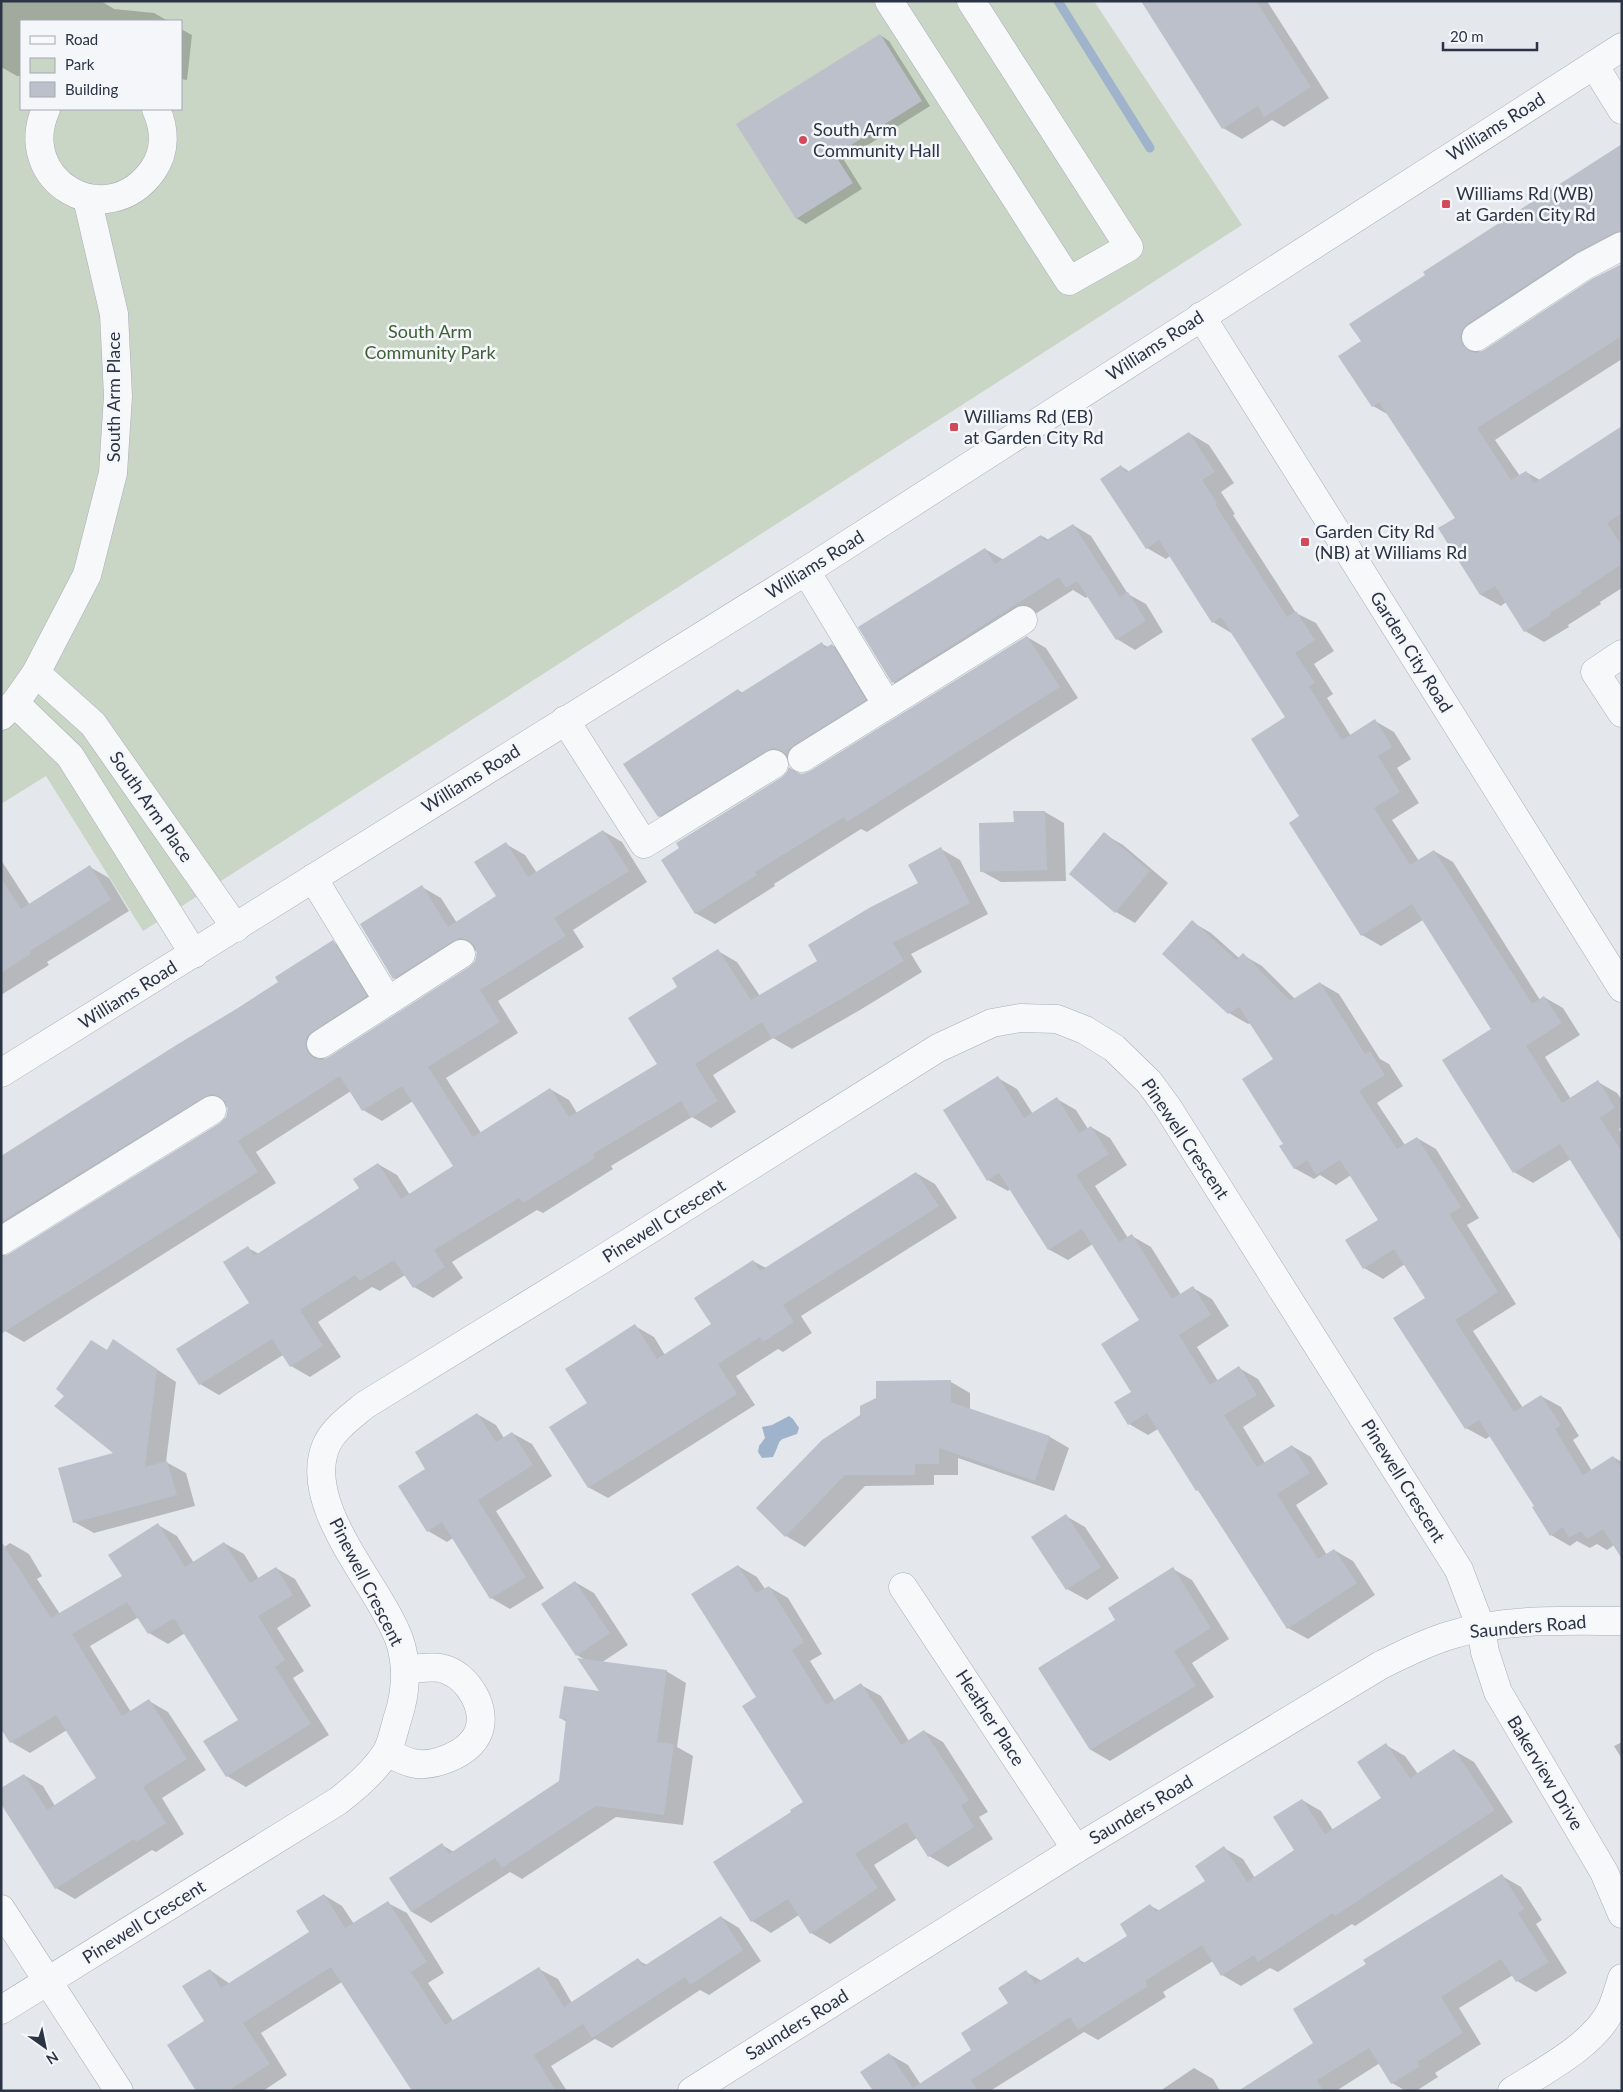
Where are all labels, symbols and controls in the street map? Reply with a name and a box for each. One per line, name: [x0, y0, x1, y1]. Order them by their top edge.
legend: [20, 20, 182, 110]
scale bar: [1443, 20, 1537, 52]
text: 20 m: [1450, 27, 1484, 45]
text: Road: [65, 30, 98, 48]
text: Park: [65, 55, 95, 73]
text: Building: [65, 80, 118, 98]
street label: Williams Road: [1442, 87, 1549, 165]
place label: South Arm Community Hall: [813, 118, 940, 161]
marker: South Arm Community Hall: [797, 134, 809, 146]
place label: Williams Rd (WB) at Garden City Rd: [1456, 182, 1596, 225]
marker: Williams Rd (WB) at Garden City Rd: [1440, 198, 1452, 210]
street label: Williams Road: [1102, 305, 1207, 385]
park label: South Arm Community Park: [364, 320, 496, 363]
street label: South Arm Place: [102, 332, 124, 462]
place label: Williams Rd (EB) at Garden City Rd: [964, 405, 1104, 448]
marker: Williams Rd (EB) at Garden City Rd: [948, 421, 960, 433]
place label: Garden City Rd (NB) at Williams Rd: [1315, 520, 1467, 563]
street label: Williams Road: [761, 525, 868, 603]
marker: Garden City Rd (NB) at Williams Rd: [1299, 536, 1311, 548]
street label: Garden City Road: [1366, 587, 1458, 716]
street label: Williams Road: [417, 739, 524, 817]
street label: South Arm Place: [105, 747, 198, 866]
street label: Williams Road: [74, 955, 181, 1033]
street label: Pinewell Crescent: [1137, 1074, 1235, 1203]
street label: Pinewell Crescent: [598, 1173, 730, 1267]
street label: Pinewell Crescent: [1357, 1415, 1451, 1547]
street label: Pinewell Crescent: [325, 1514, 409, 1650]
street label: Saunders Road: [1469, 1610, 1587, 1642]
street label: Heather Place: [952, 1665, 1030, 1770]
street label: Bakerview Drive: [1503, 1711, 1589, 1834]
street label: Saunders Road: [1085, 1770, 1196, 1849]
street label: Pinewell Crescent: [78, 1874, 210, 1968]
street label: Saunders Road: [741, 1984, 852, 2065]
north arrow: [20, 2022, 70, 2072]
text: N: [43, 2048, 62, 2068]

